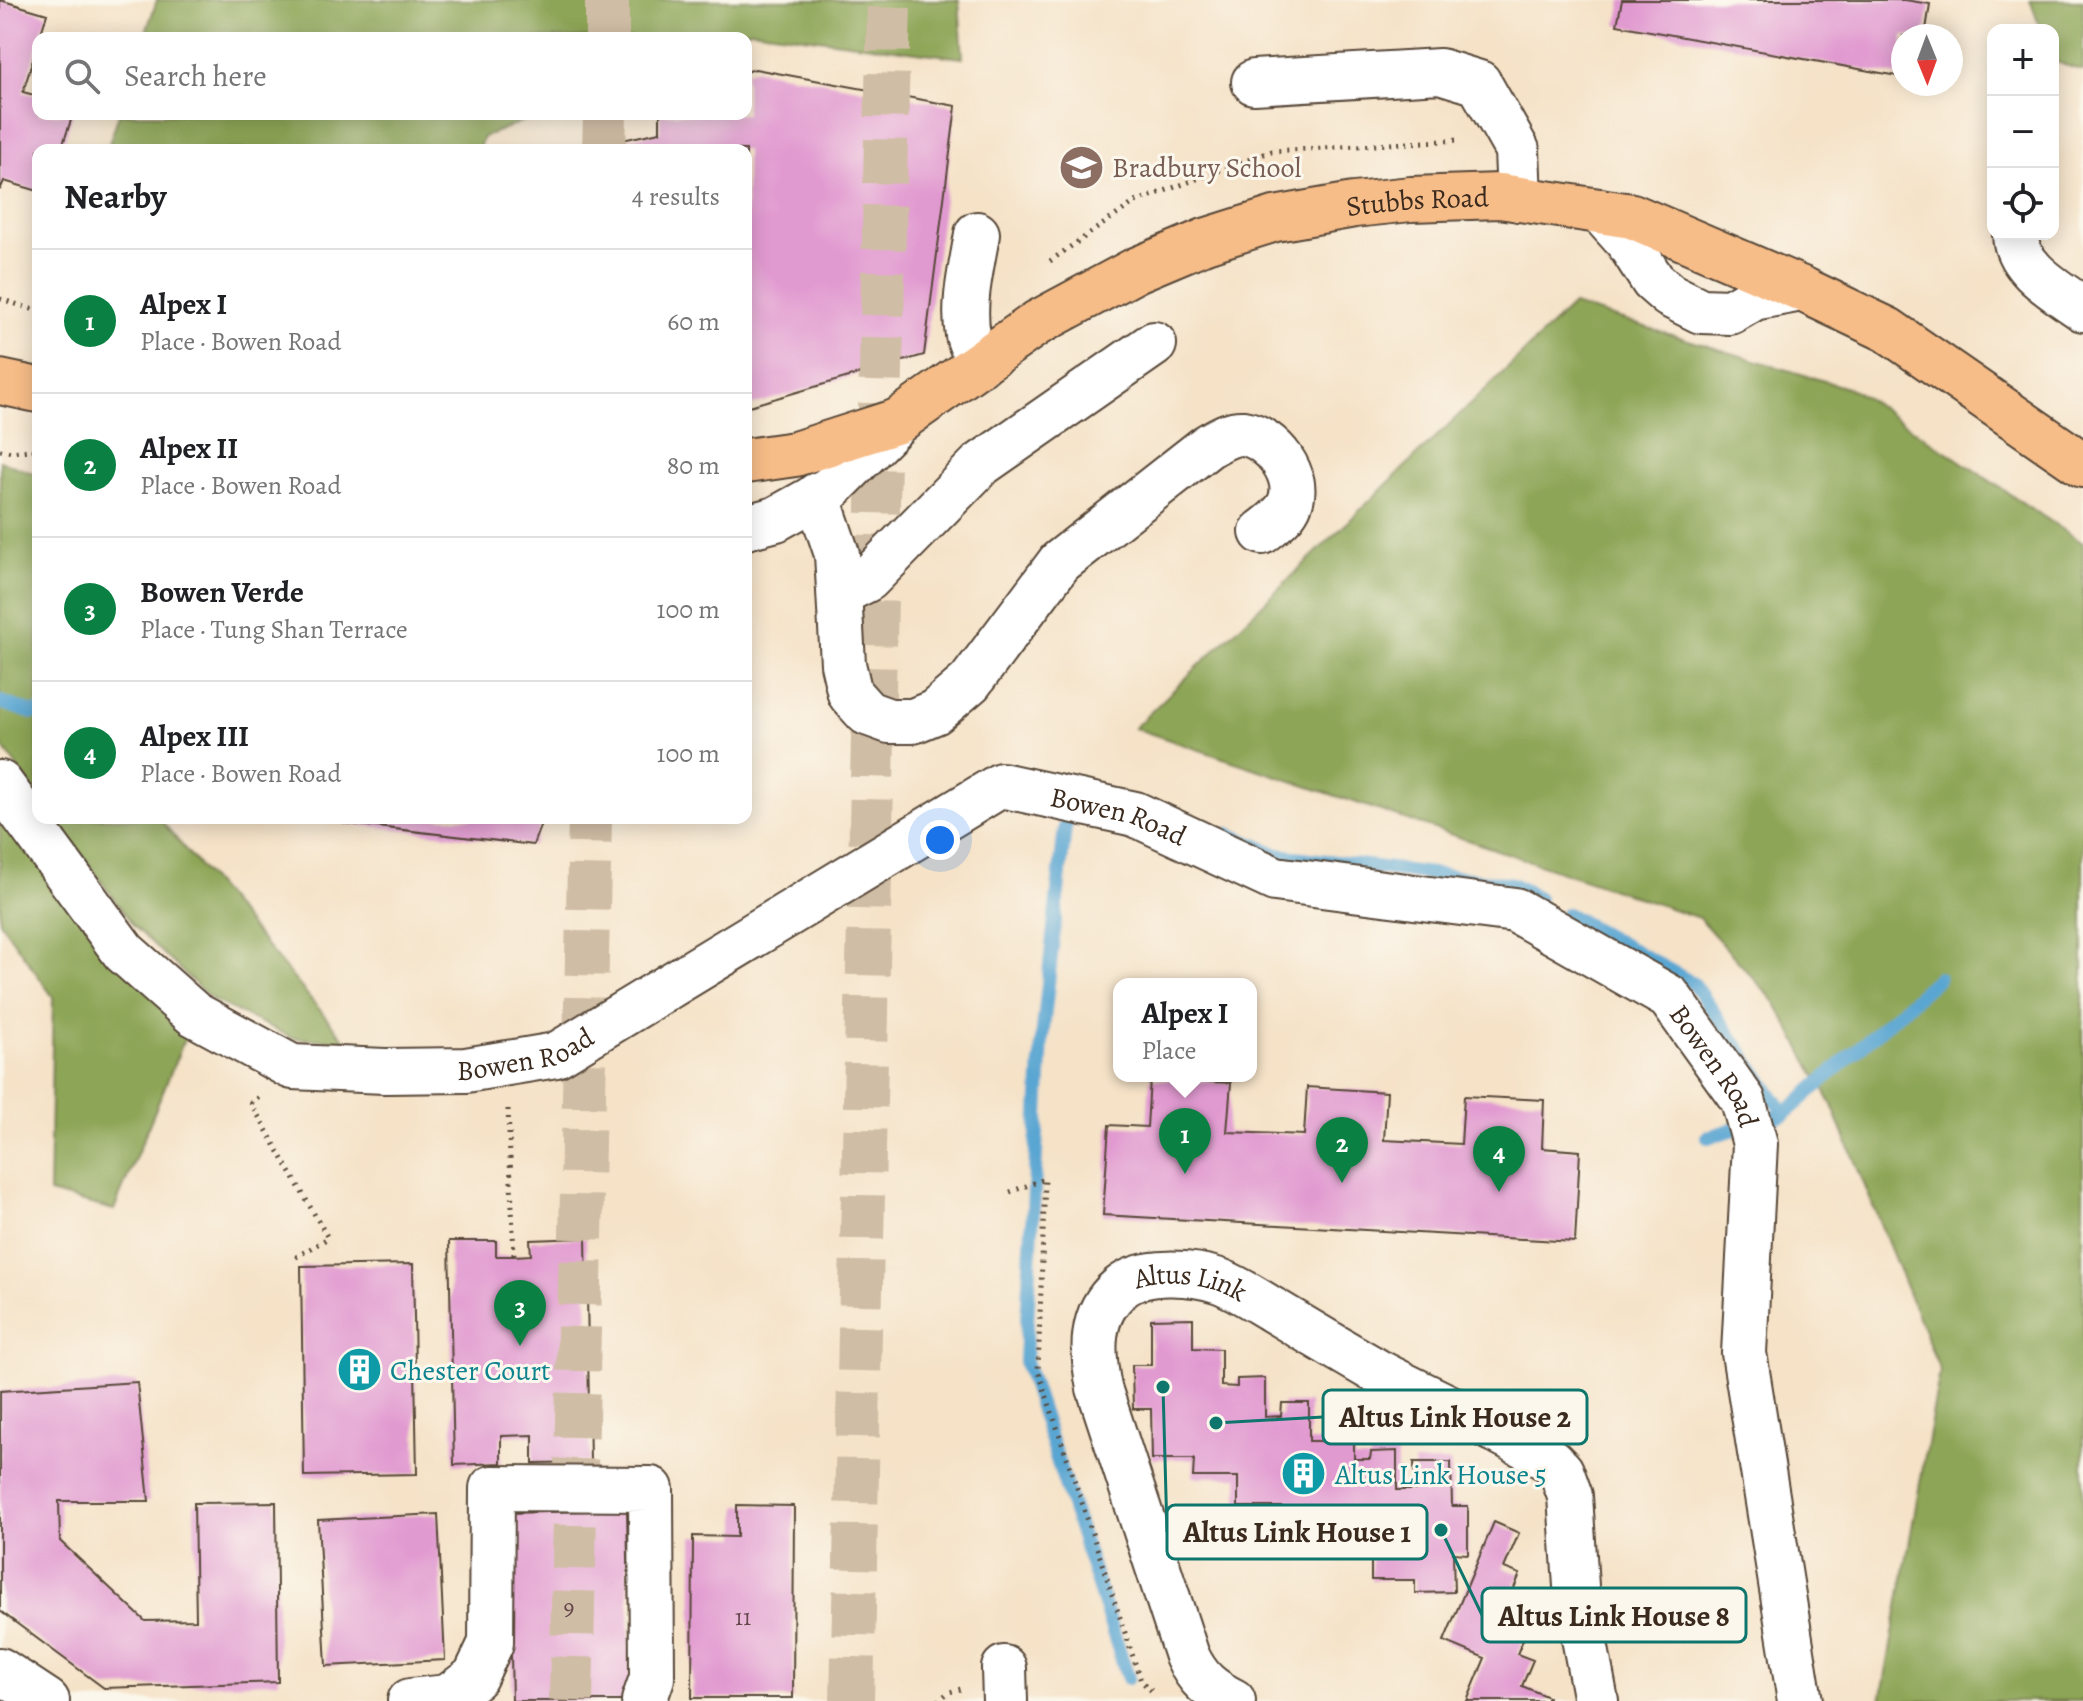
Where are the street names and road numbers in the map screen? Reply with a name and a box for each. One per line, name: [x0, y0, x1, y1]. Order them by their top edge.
street label: Stubbs Road: [1343, 178, 1490, 226]
street label: Bowen Road: [1047, 778, 1193, 856]
street label: Bowen Road: [1660, 997, 1768, 1132]
street label: Bowen Road: [457, 1018, 602, 1090]
street label: Altus Link: [1128, 1256, 1254, 1311]

